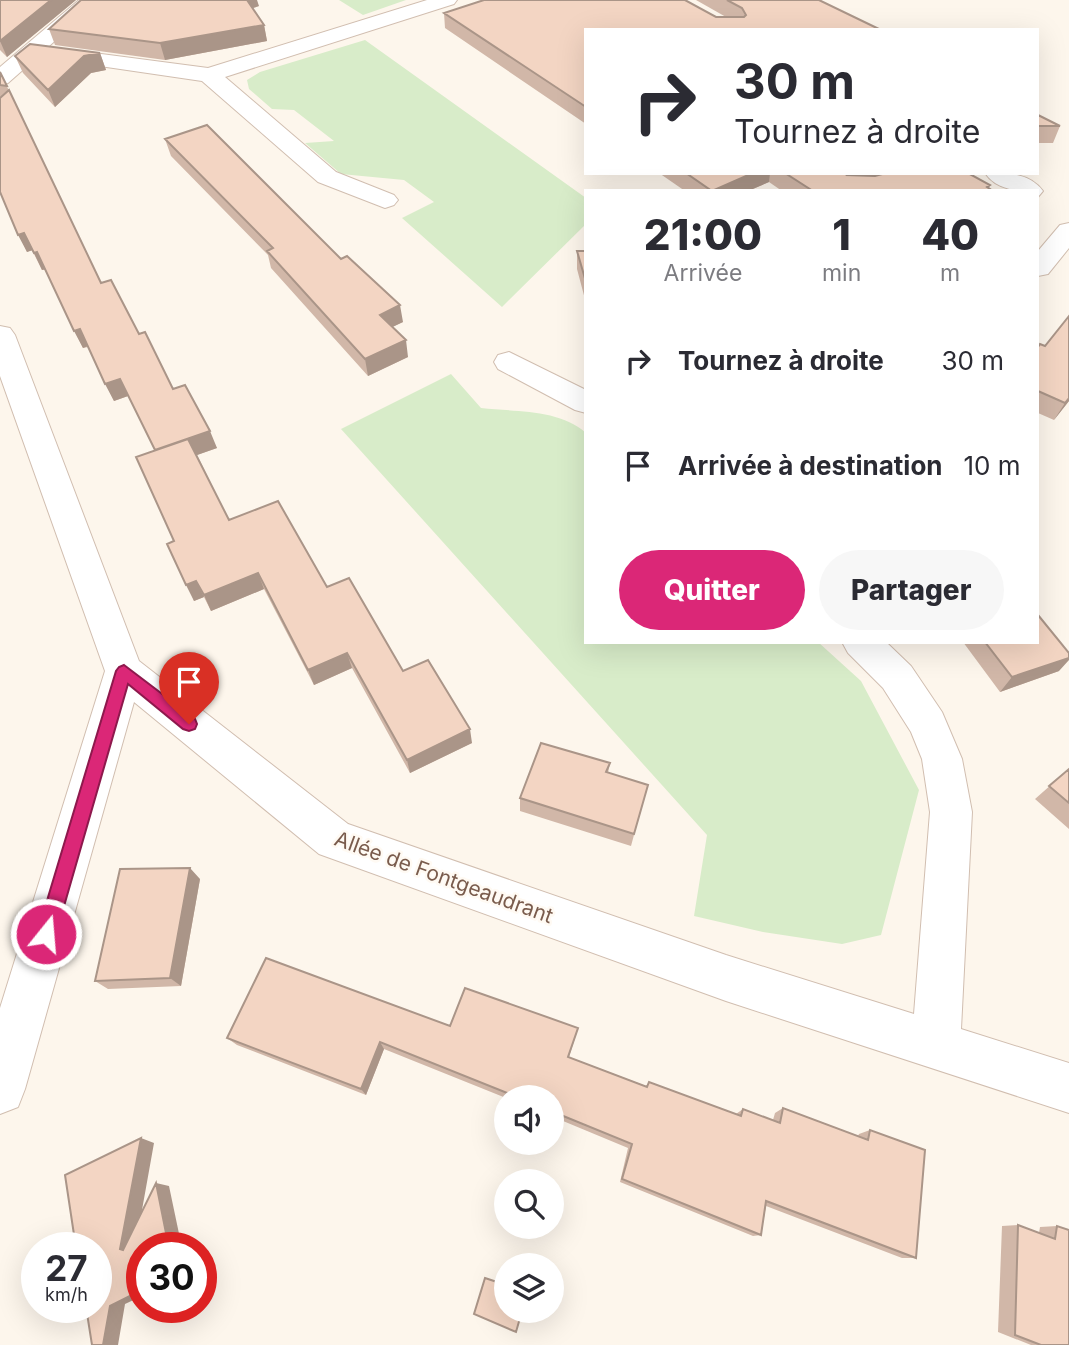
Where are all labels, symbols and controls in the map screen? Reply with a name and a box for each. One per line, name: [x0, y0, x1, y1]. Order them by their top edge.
text: 30 m: [734, 52, 855, 111]
icon: right: [619, 56, 710, 147]
text: Tournez à droite: [734, 112, 980, 151]
text: 21:00: [644, 209, 762, 260]
text: 1: [832, 209, 851, 260]
text: 40: [921, 209, 979, 260]
text: Arrivée: [664, 259, 742, 287]
text: min: [822, 259, 861, 287]
text: m: [940, 259, 960, 287]
icon: right: [619, 342, 657, 380]
text: Tournez à droite: [678, 345, 884, 376]
text: 30 m: [941, 345, 1004, 376]
icon: arrive: [619, 447, 657, 485]
text: Arrivée à destination: [678, 450, 943, 481]
text: 10 m: [964, 450, 1021, 481]
button: Quitter: [619, 550, 805, 630]
button: Partager: [819, 550, 1004, 630]
pin: [159, 652, 219, 724]
icon: arrive: [170, 663, 208, 701]
street label: Allée de Fontgeaudrant: [331, 826, 557, 928]
position arrow: [9, 897, 83, 971]
map controls: [494, 1085, 564, 1323]
button: sound: [494, 1085, 564, 1155]
button: search: [494, 1169, 564, 1239]
speed limit sign: 30: [126, 1232, 217, 1323]
text: 27: [45, 1247, 88, 1289]
button: layers: [494, 1253, 564, 1323]
text: km/h: [45, 1284, 88, 1305]

